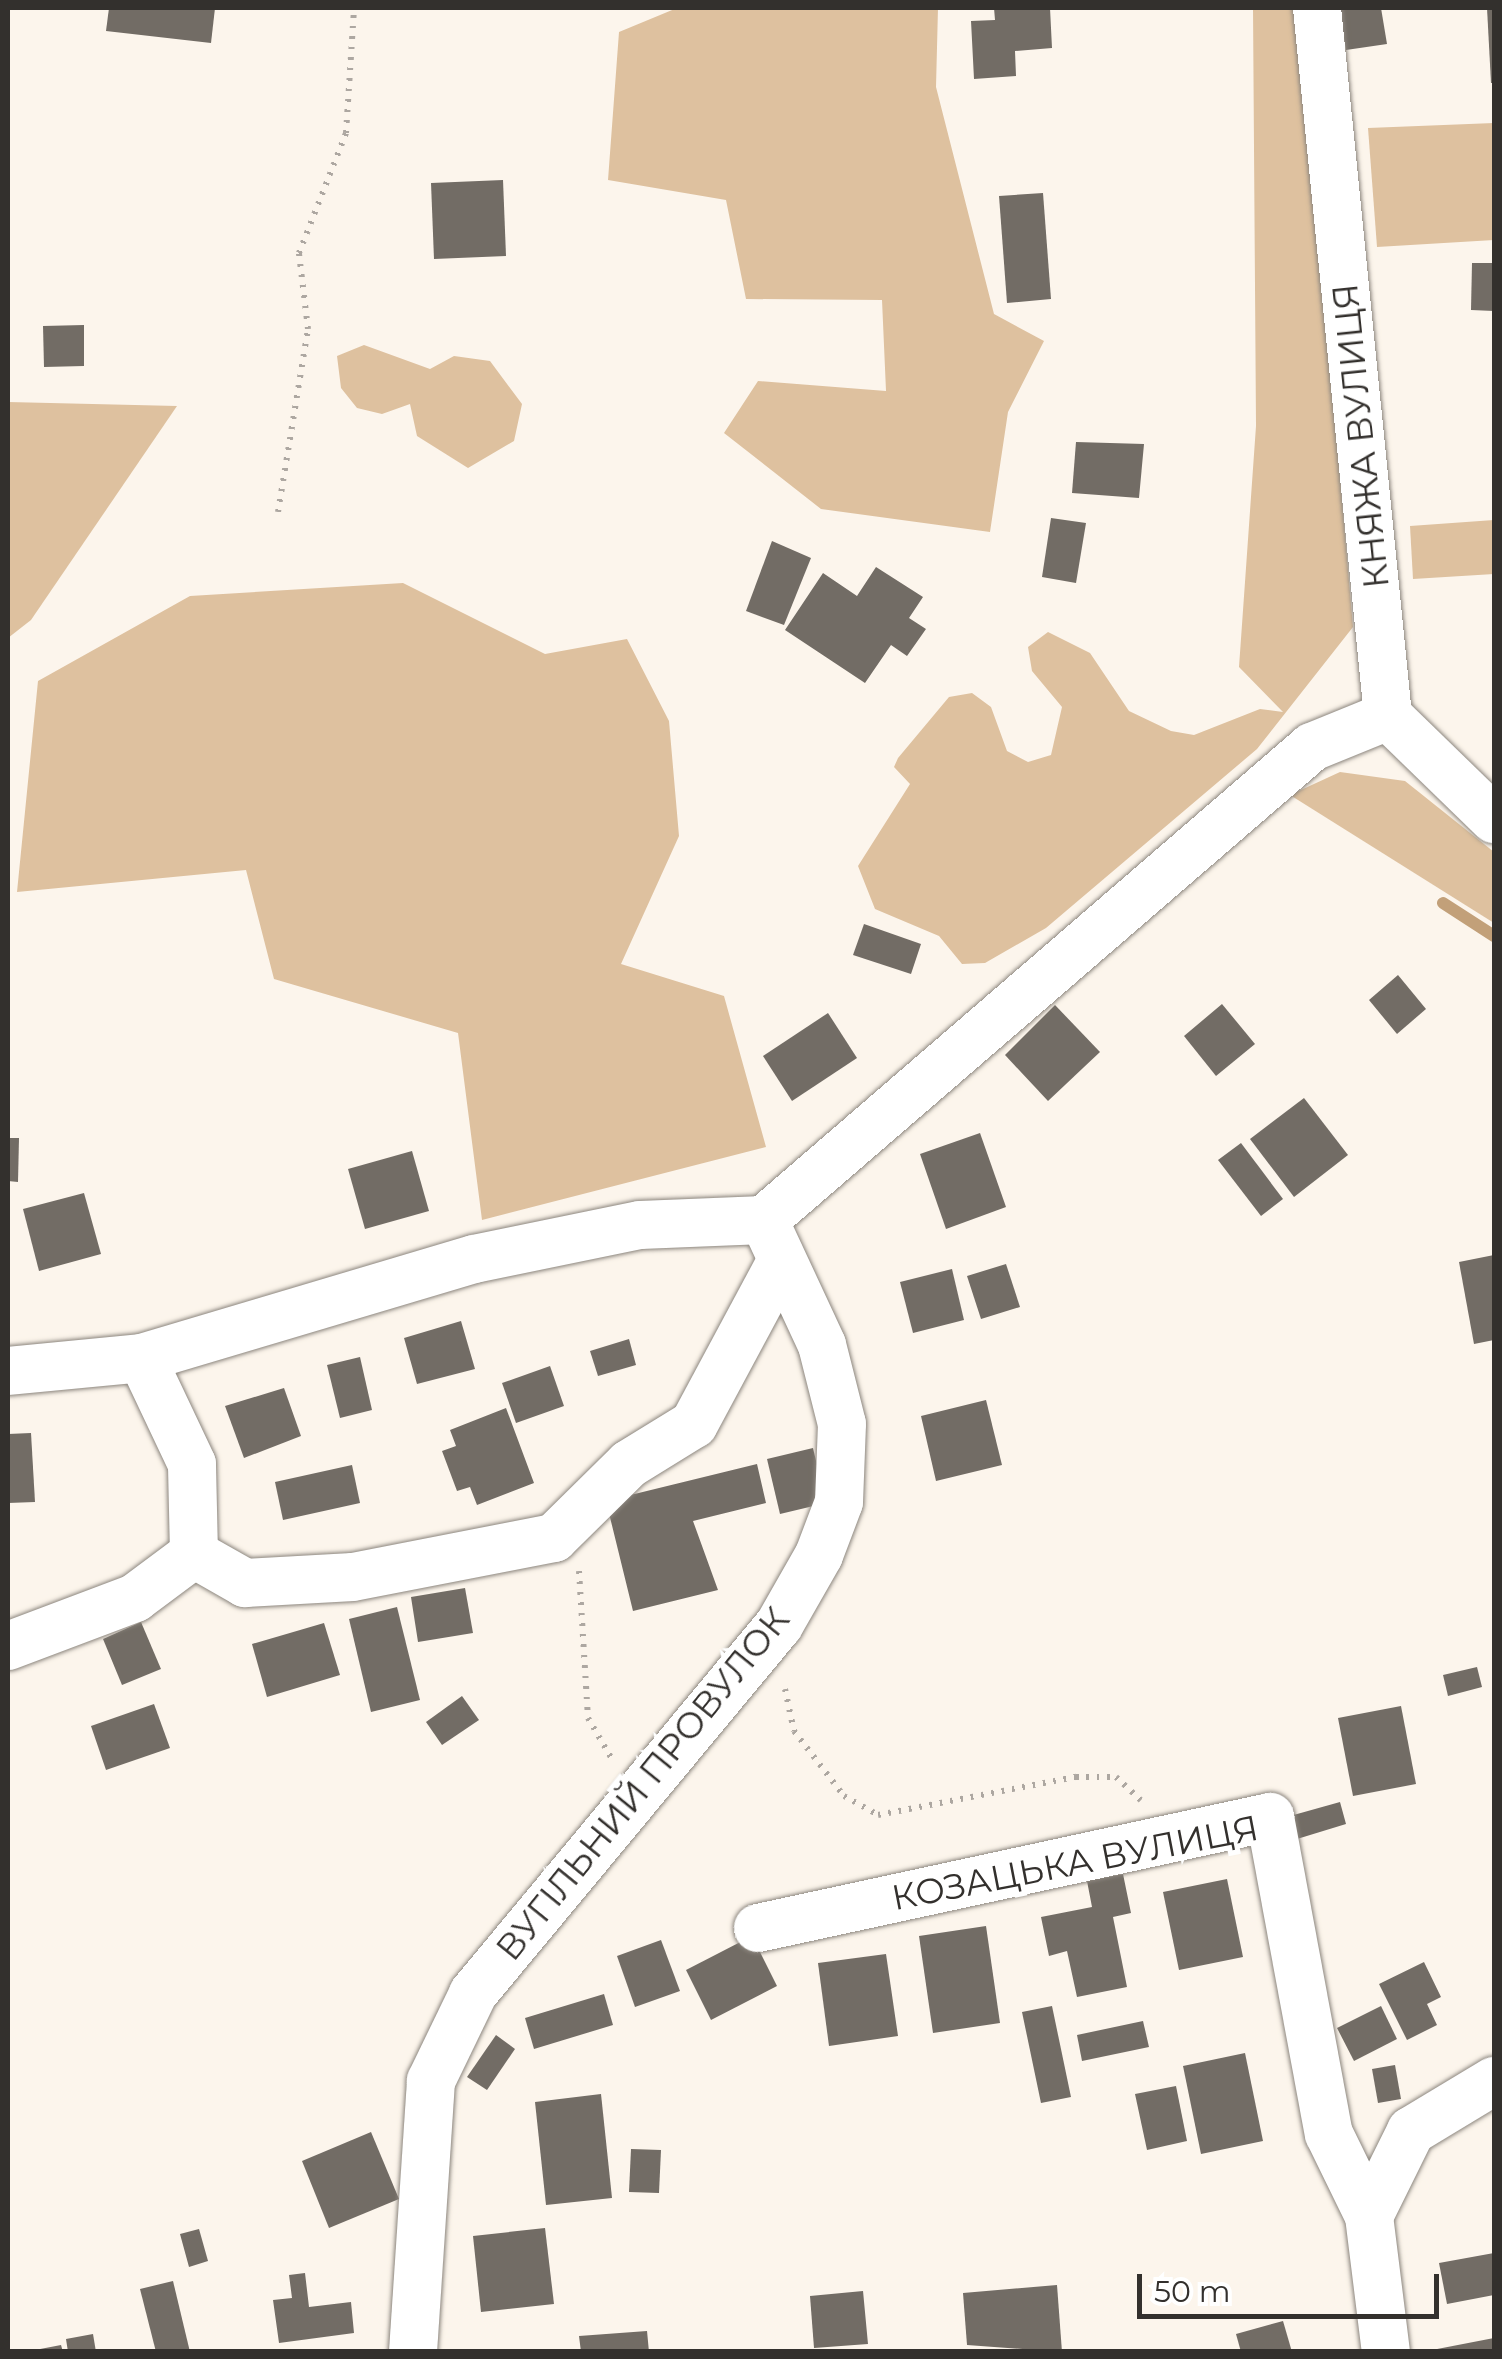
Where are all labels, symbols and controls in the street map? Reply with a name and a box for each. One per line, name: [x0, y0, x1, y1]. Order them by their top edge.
street label: КНЯЖА ВУЛИЦЯ: [1324, 282, 1398, 590]
street label: ВУГІЛЬНИЙ ПРОВУЛОК: [488, 1599, 798, 1969]
street label: КОЗАЦЬКА ВУЛИЦЯ: [888, 1807, 1262, 1919]
scale bar: [1142, 2254, 1444, 2316]
text: 50 m: [1154, 2273, 1231, 2310]

